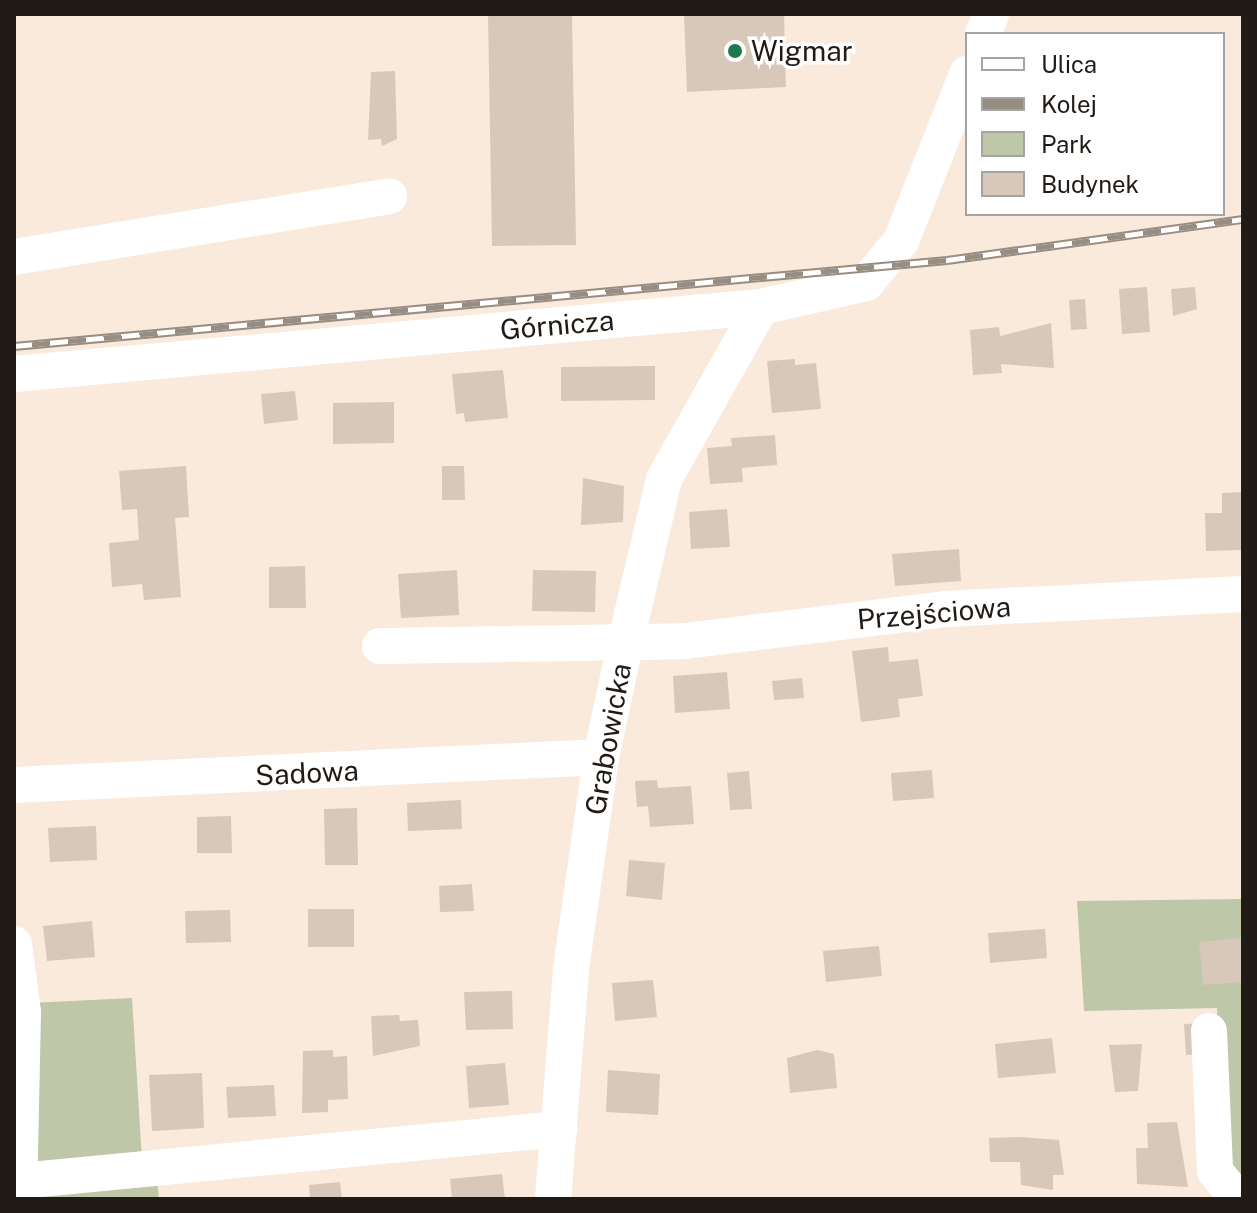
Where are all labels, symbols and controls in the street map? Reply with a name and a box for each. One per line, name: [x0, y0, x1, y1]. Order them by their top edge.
legend: [965, 32, 1225, 216]
place label: Wigmar: [751, 34, 853, 68]
marker: Wigmar: [726, 42, 744, 60]
text: Ulica: [1041, 50, 1097, 78]
text: Kolej: [1041, 90, 1097, 118]
text: Park: [1041, 130, 1092, 158]
text: Budynek: [1041, 170, 1139, 198]
street label: Górnicza: [499, 303, 615, 347]
street label: Przejściowa: [856, 590, 1012, 636]
street label: Grabowicka: [578, 661, 638, 817]
street label: Sadowa: [254, 754, 360, 792]

